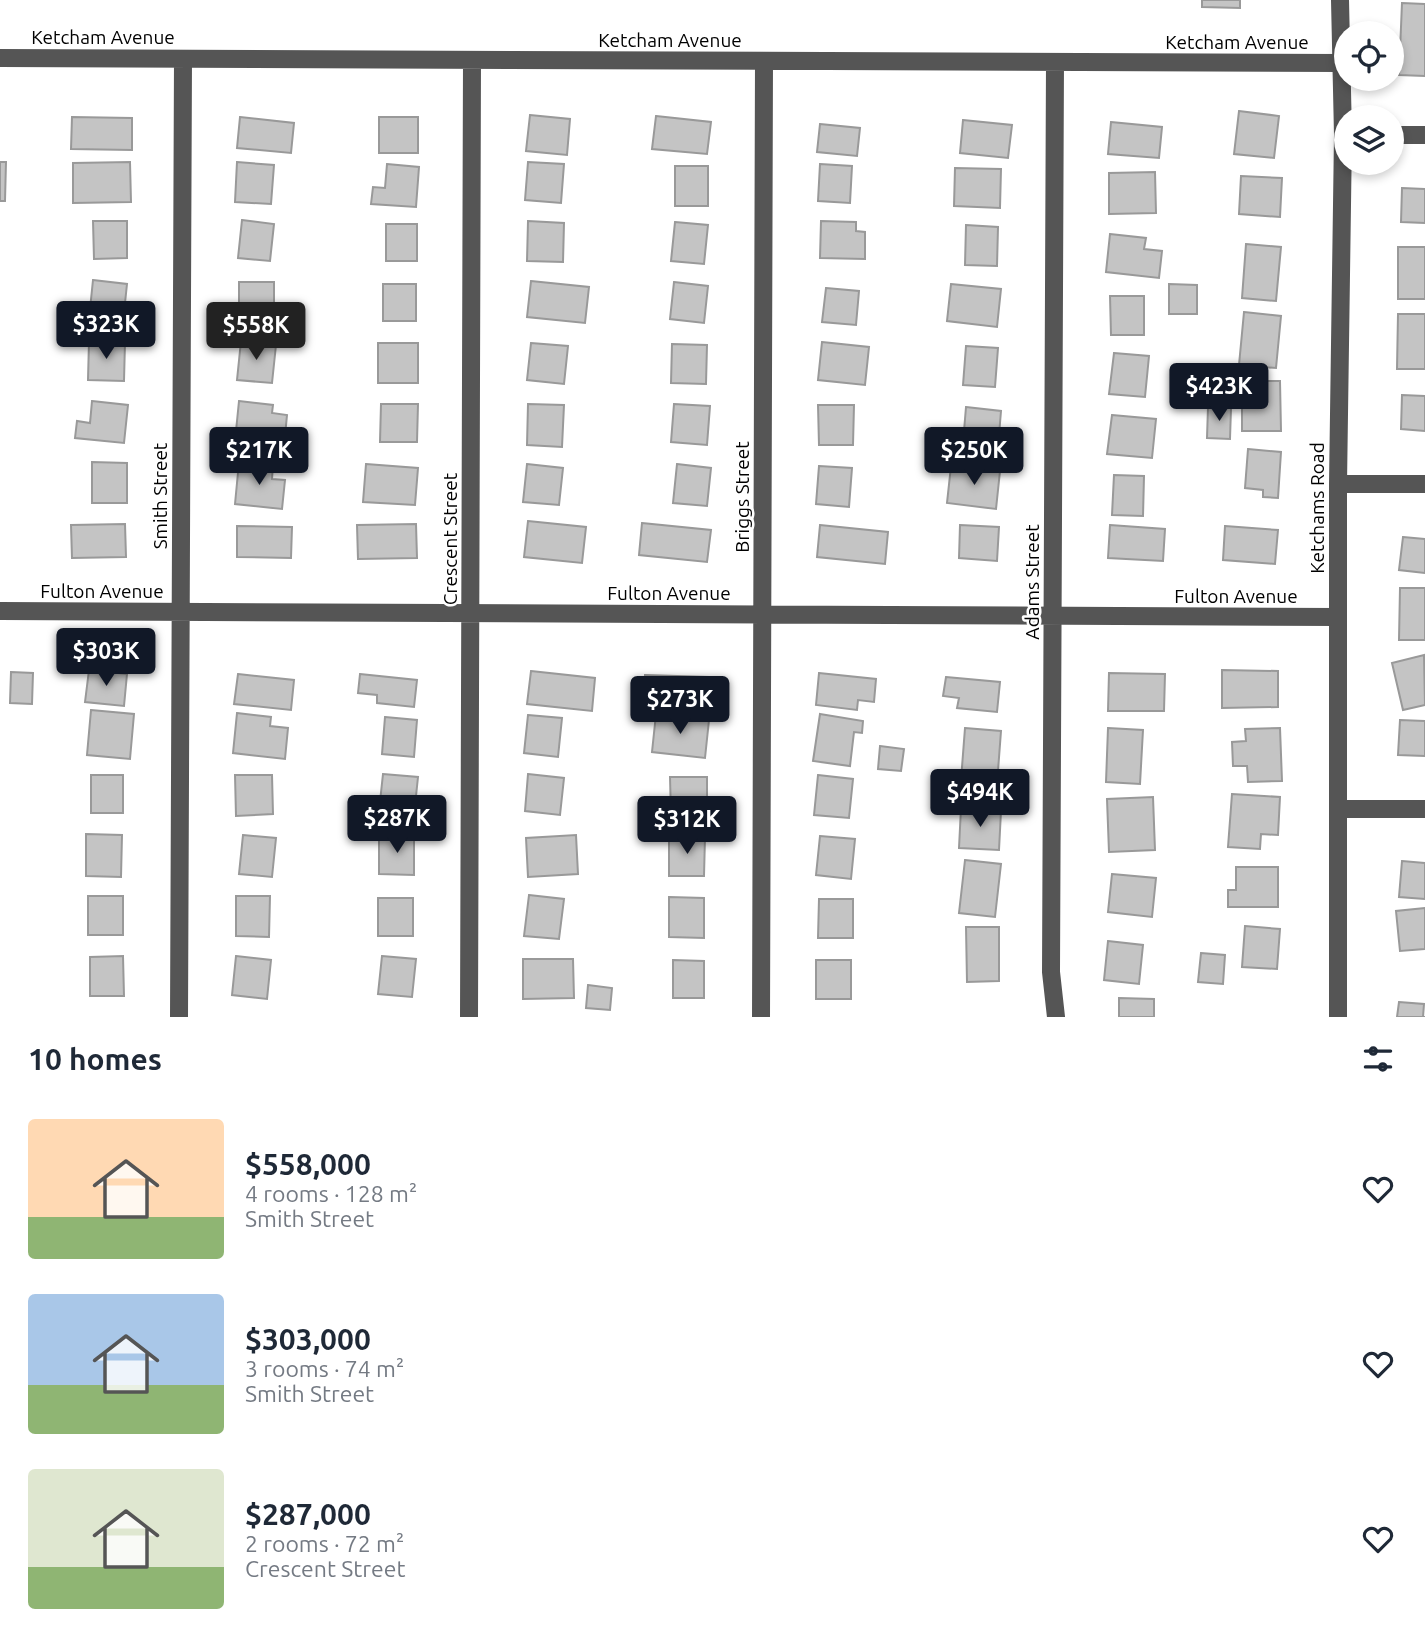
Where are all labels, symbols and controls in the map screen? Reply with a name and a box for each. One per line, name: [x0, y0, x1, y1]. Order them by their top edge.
map controls: [1334, 21, 1404, 175]
button: locate: [1334, 21, 1404, 91]
street label: Ketcham Avenue: [31, 26, 175, 48]
street label: Ketcham Avenue: [598, 29, 742, 51]
street label: Ketcham Avenue: [1165, 31, 1309, 53]
button: layers: [1334, 105, 1404, 175]
pin: $323K: [57, 302, 155, 361]
pin: $558K: [207, 302, 305, 362]
text: $323K: [72, 311, 140, 336]
text: $558K: [222, 312, 290, 337]
pin: $423K: [1170, 364, 1268, 423]
text: $423K: [1185, 373, 1253, 398]
pin: $217K: [210, 428, 308, 487]
pin: $250K: [925, 428, 1023, 487]
text: $217K: [225, 437, 293, 462]
text: $250K: [940, 437, 1008, 462]
street label: Briggs Street: [731, 441, 753, 553]
street label: Smith Street: [149, 442, 171, 549]
street label: Ketchams Road: [1306, 442, 1328, 574]
street label: Crescent Street: [439, 472, 461, 605]
street label: Adams Street: [1021, 524, 1043, 640]
street label: Fulton Avenue: [40, 580, 164, 602]
street label: Fulton Avenue: [607, 582, 731, 604]
street label: Fulton Avenue: [1174, 585, 1298, 607]
pin: $303K: [57, 628, 155, 688]
text: $303K: [72, 638, 140, 663]
pin: $273K: [631, 676, 729, 736]
text: $273K: [646, 686, 714, 711]
pin: $494K: [931, 770, 1029, 829]
text: $494K: [946, 779, 1014, 804]
pin: $287K: [348, 796, 446, 855]
pin: $312K: [638, 796, 736, 856]
text: $287K: [363, 805, 431, 830]
text: $312K: [653, 806, 721, 831]
icon: filters: [1359, 1040, 1397, 1078]
text: 10 homes: [28, 1042, 162, 1076]
icon: home: [84, 1147, 168, 1231]
text: $558,000: [245, 1147, 371, 1181]
icon: heart: [1359, 1170, 1397, 1208]
text: 4 rooms · 128 m²: [245, 1181, 417, 1206]
text: Smith Street: [245, 1206, 374, 1231]
icon: home: [84, 1322, 168, 1406]
text: $303,000: [245, 1322, 371, 1356]
icon: heart: [1359, 1345, 1397, 1383]
text: 3 rooms · 74 m²: [245, 1356, 404, 1381]
text: Smith Street: [245, 1381, 374, 1406]
icon: home: [84, 1497, 168, 1581]
text: $287,000: [245, 1497, 371, 1531]
icon: heart: [1359, 1520, 1397, 1558]
text: 2 rooms · 72 m²: [245, 1531, 404, 1556]
text: Crescent Street: [245, 1556, 405, 1581]

